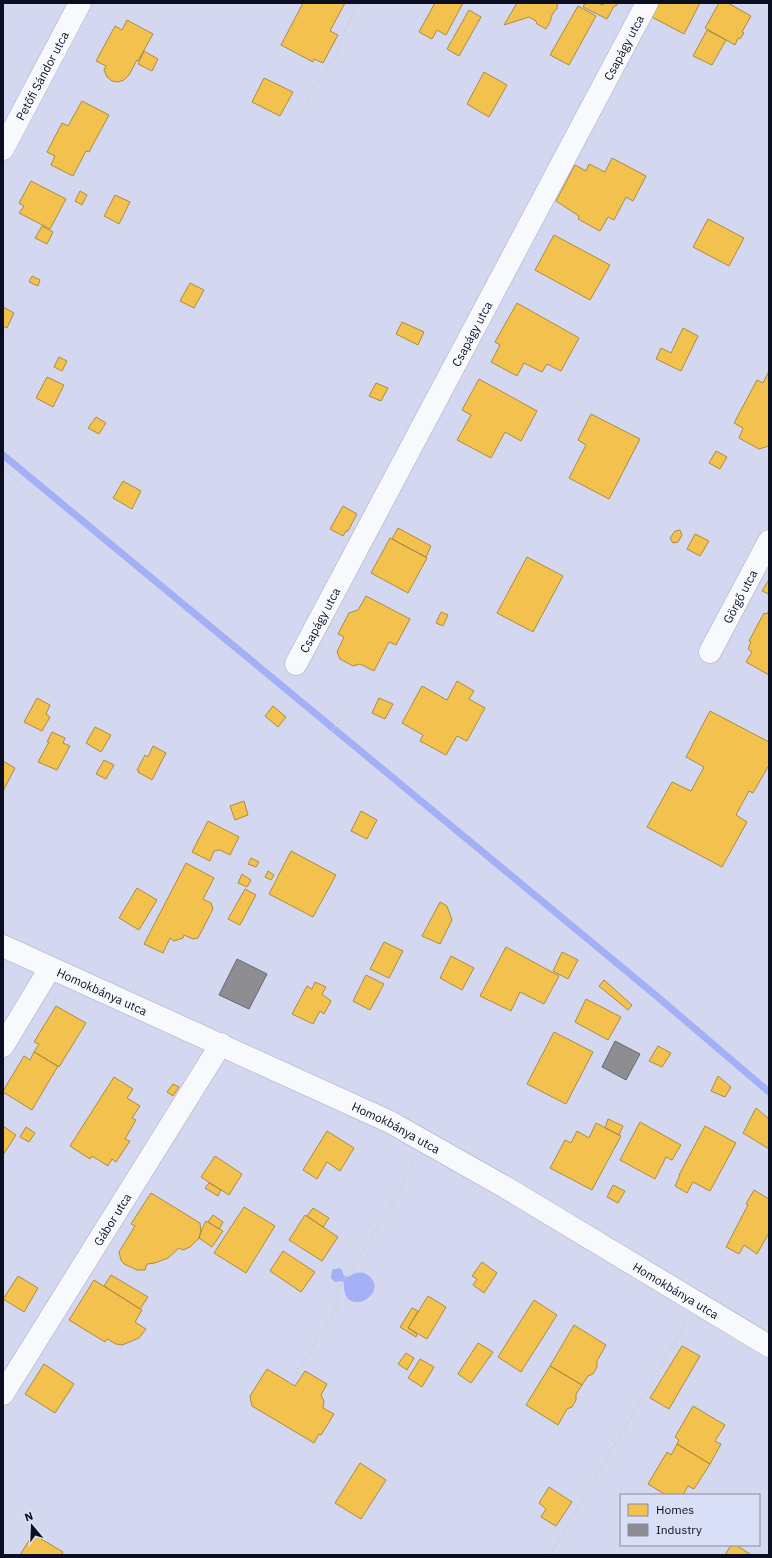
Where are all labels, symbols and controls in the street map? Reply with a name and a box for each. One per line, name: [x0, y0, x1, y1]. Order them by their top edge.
street label: Csapágy utca: [600, 12, 647, 83]
street label: Petőfi Sándor utca: [12, 28, 72, 123]
street label: Csapágy utca: [448, 298, 495, 369]
street label: Görgő utca: [719, 566, 760, 626]
street label: Csapágy utca: [296, 584, 343, 655]
street label: Homokbánya utca: [55, 964, 150, 1018]
street label: Homokbánya utca: [350, 1098, 443, 1157]
street label: Gábor utca: [90, 1190, 134, 1248]
street label: Homokbánya utca: [631, 1258, 722, 1322]
legend: [620, 1494, 760, 1546]
text: Homes: [656, 1502, 694, 1517]
north arrow: [12, 1506, 52, 1546]
text: N: [23, 1509, 35, 1524]
text: Industry: [656, 1522, 702, 1537]

